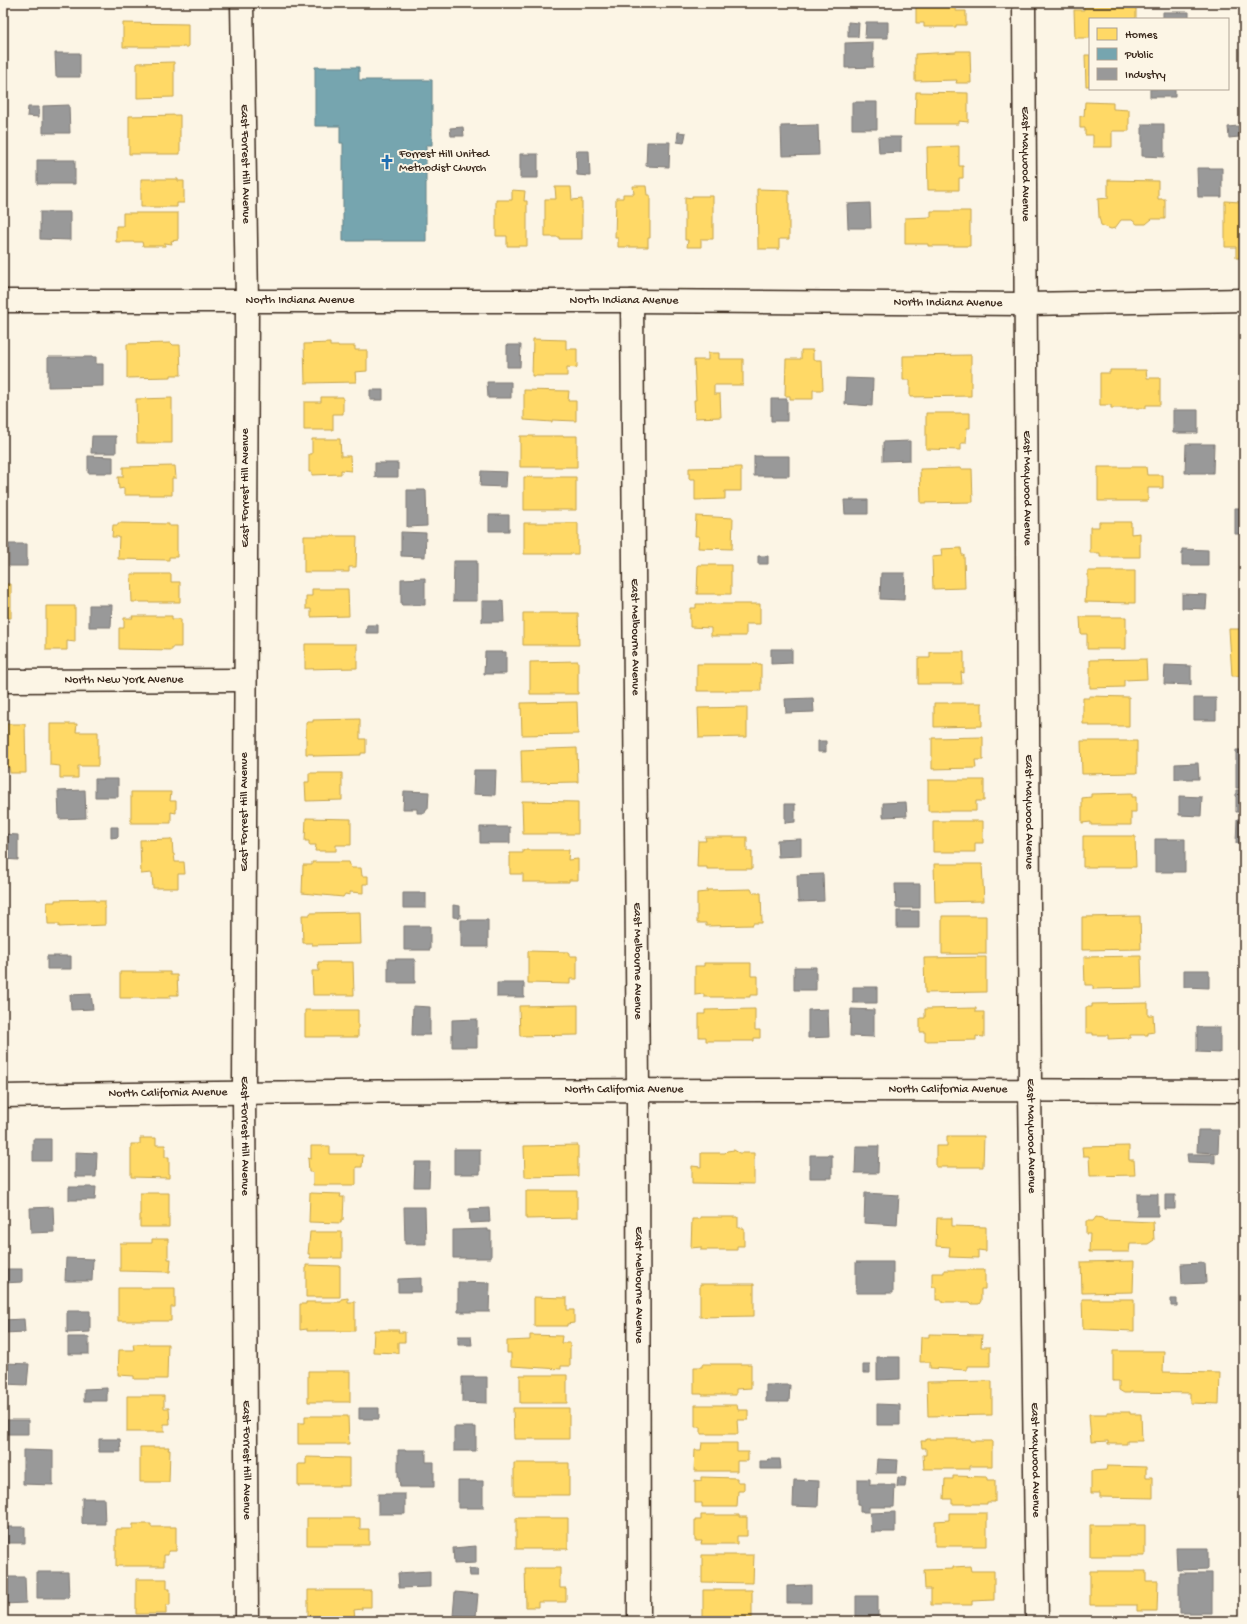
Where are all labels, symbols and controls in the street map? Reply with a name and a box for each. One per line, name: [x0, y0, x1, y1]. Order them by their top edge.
legend: [1089, 18, 1229, 90]
text: Homes: [1125, 29, 1158, 43]
text: Public: [1124, 49, 1154, 63]
text: Industry: [1125, 69, 1166, 83]
street label: East Forrest Hill Avenue: [237, 104, 253, 225]
street label: East Maywood Avenue: [1018, 106, 1032, 222]
place label: Forrest Hill United Methodist Church: [398, 148, 490, 176]
church icon: Forrest Hill United Methodist Church: [378, 153, 396, 171]
street label: North Indiana Avenue: [246, 294, 355, 308]
street label: North Indiana Avenue: [570, 294, 679, 308]
street label: North Indiana Avenue: [894, 296, 1003, 311]
street label: East Forrest Hill Avenue: [239, 428, 253, 548]
street label: East Maywood Avenue: [1019, 430, 1034, 546]
street label: East Melbourne Avenue: [627, 579, 642, 696]
street label: North New York Avenue: [64, 673, 184, 688]
street label: East Forrest Hill Avenue: [238, 752, 252, 872]
street label: East Maywood Avenue: [1021, 754, 1036, 870]
street label: East Melbourne Avenue: [630, 902, 644, 1020]
street label: East Forrest Hill Avenue: [237, 1076, 252, 1196]
street label: East Maywood Avenue: [1023, 1078, 1038, 1194]
street label: North California Avenue: [564, 1083, 684, 1097]
street label: North California Avenue: [888, 1083, 1008, 1097]
street label: North California Avenue: [108, 1086, 228, 1101]
street label: East Melbourne Avenue: [631, 1227, 645, 1344]
street label: East Forrest Hill Avenue: [239, 1400, 253, 1520]
street label: East Maywood Avenue: [1027, 1402, 1043, 1518]

